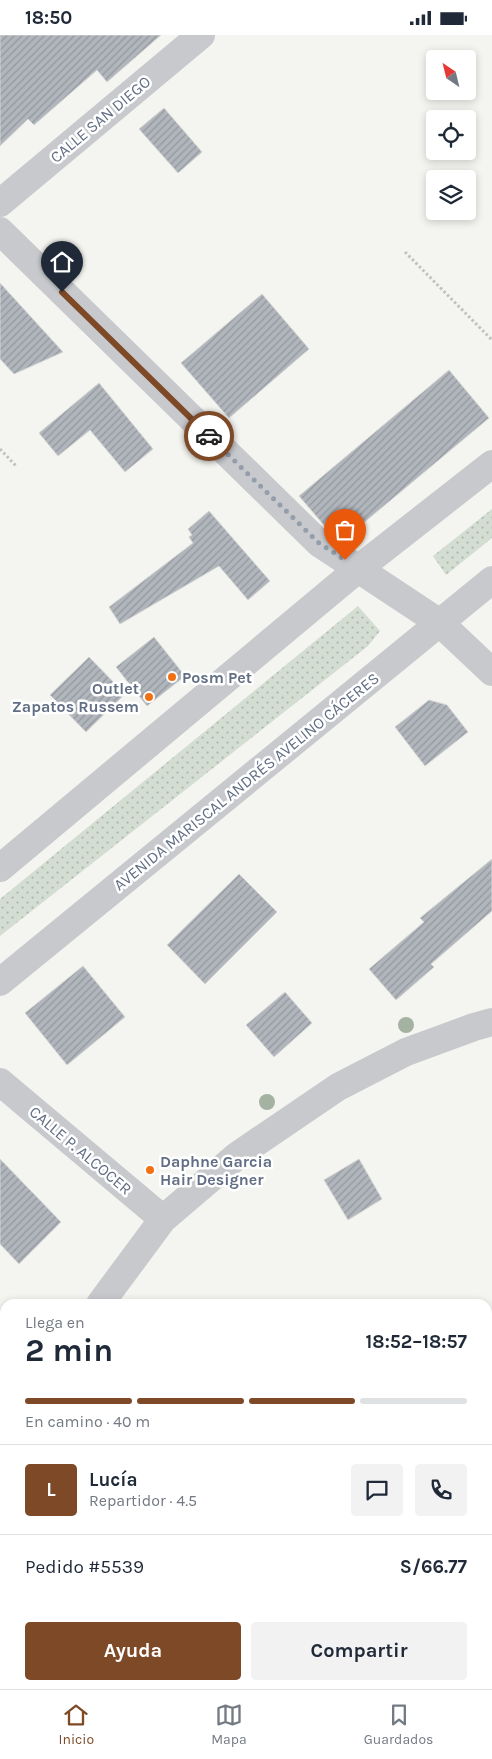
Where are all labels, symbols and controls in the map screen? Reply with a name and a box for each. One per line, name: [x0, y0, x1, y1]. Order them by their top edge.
text: 18:50: [25, 7, 72, 29]
north arrow: [426, 50, 476, 100]
map controls: [426, 50, 476, 220]
street label: CALLE SAN DIEGO: [46, 72, 154, 167]
button: locate: [426, 110, 476, 160]
button: layers: [426, 170, 476, 220]
pin: [41, 241, 83, 292]
icon: home: [48, 248, 76, 276]
courier: [184, 411, 234, 461]
icon: car: [195, 422, 223, 450]
pin: [324, 509, 366, 560]
icon: bag: [331, 516, 359, 544]
street label: AVENIDA MARISCAL ANDRÉS AVELINO CÁCERES: [110, 668, 383, 894]
place label: Posm Pet: [182, 668, 252, 687]
marker: Posm Pet: [166, 671, 178, 683]
place label: Outlet Zapatos Russem: [12, 679, 139, 716]
marker: Outlet Zapatos Russem: [143, 691, 155, 703]
street label: CALLE P. ALCOCER: [26, 1102, 136, 1199]
place label: Daphne Garcia Hair Designer: [160, 1152, 272, 1189]
marker: Daphne Garcia Hair Designer: [144, 1164, 156, 1176]
text: Llega en: [25, 1313, 85, 1332]
text: 18:52–18:57: [366, 1331, 467, 1353]
text: 2 min: [25, 1332, 113, 1369]
text: En camino · 40 m: [25, 1412, 150, 1431]
button: chat: [351, 1464, 403, 1516]
button: phone: [415, 1464, 467, 1516]
text: Lucía: [89, 1469, 138, 1491]
text: L: [46, 1479, 56, 1501]
text: Repartidor · 4.5: [89, 1491, 197, 1510]
text: Pedido #5539: [25, 1556, 144, 1578]
text: S/66.77: [400, 1556, 467, 1578]
button: Ayuda: [25, 1622, 241, 1680]
button: Compartir: [251, 1622, 467, 1680]
tab: Inicio: [59, 1701, 94, 1748]
tab: Mapa: [211, 1701, 247, 1748]
tab: Guardados: [364, 1701, 433, 1748]

